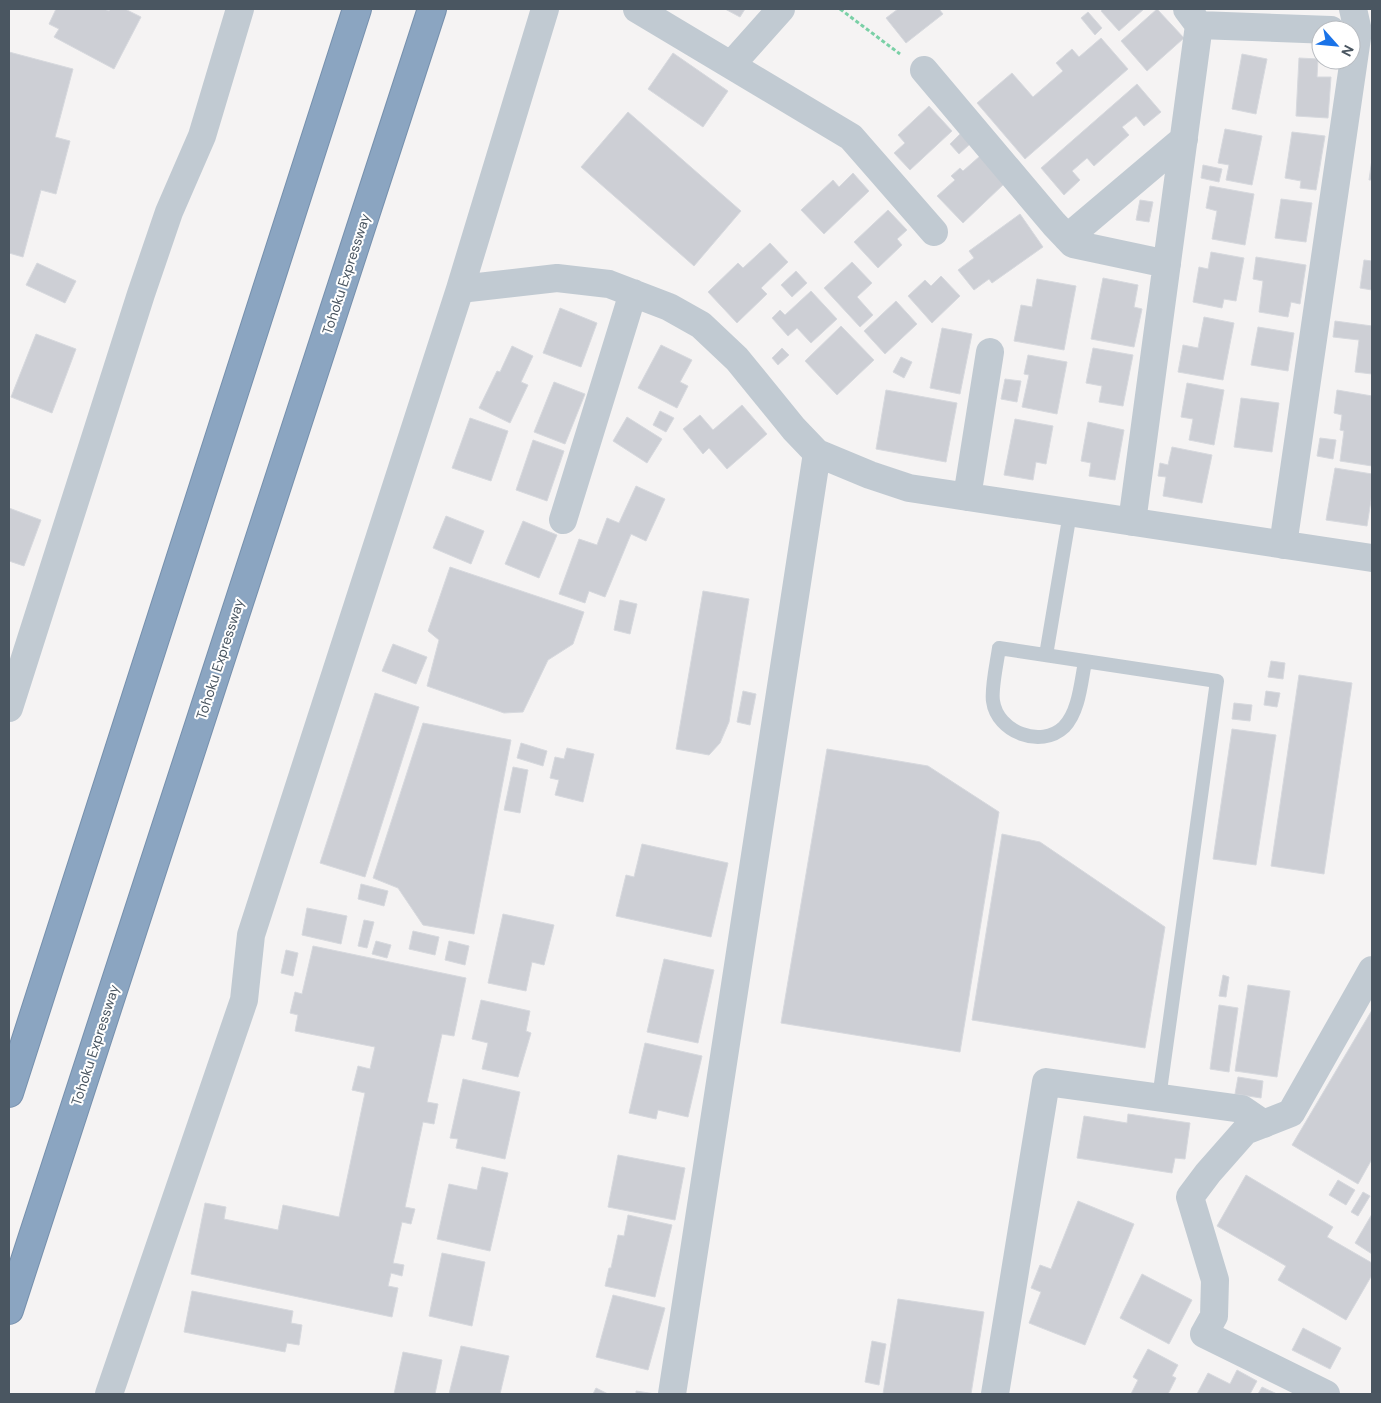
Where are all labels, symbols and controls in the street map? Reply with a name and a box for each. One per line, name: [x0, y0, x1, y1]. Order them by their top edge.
north arrow: [1311, 20, 1361, 70]
text: N: [1337, 42, 1358, 60]
street label: Tohoku Expressway: [318, 211, 374, 337]
street label: Tohoku Expressway: [192, 596, 248, 722]
street label: Tohoku Expressway: [67, 982, 123, 1108]

